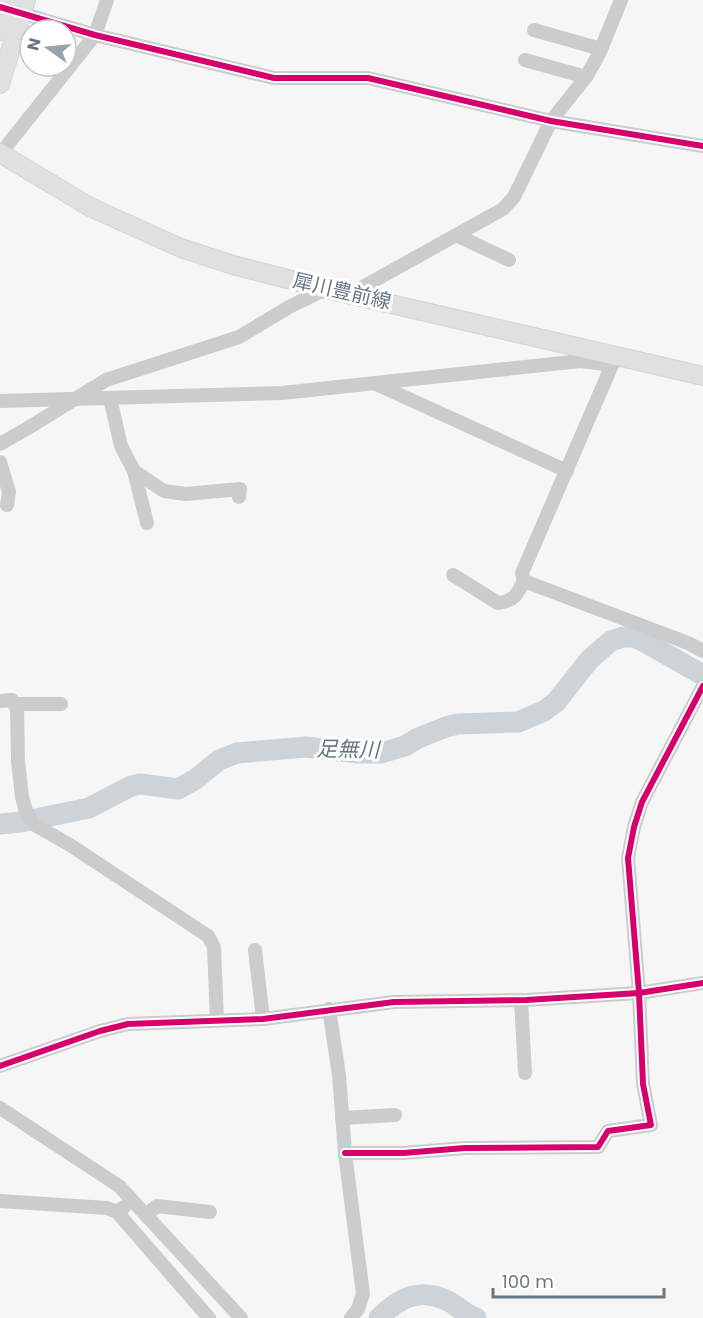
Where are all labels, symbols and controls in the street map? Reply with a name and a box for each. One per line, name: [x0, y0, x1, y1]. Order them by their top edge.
north arrow: [18, 18, 78, 78]
text: N: [21, 35, 47, 53]
street label: 犀川豊前線: [290, 266, 394, 316]
water label: 足無川: [316, 734, 382, 764]
scale bar: [493, 1261, 664, 1299]
text: 100 m: [502, 1269, 554, 1294]

